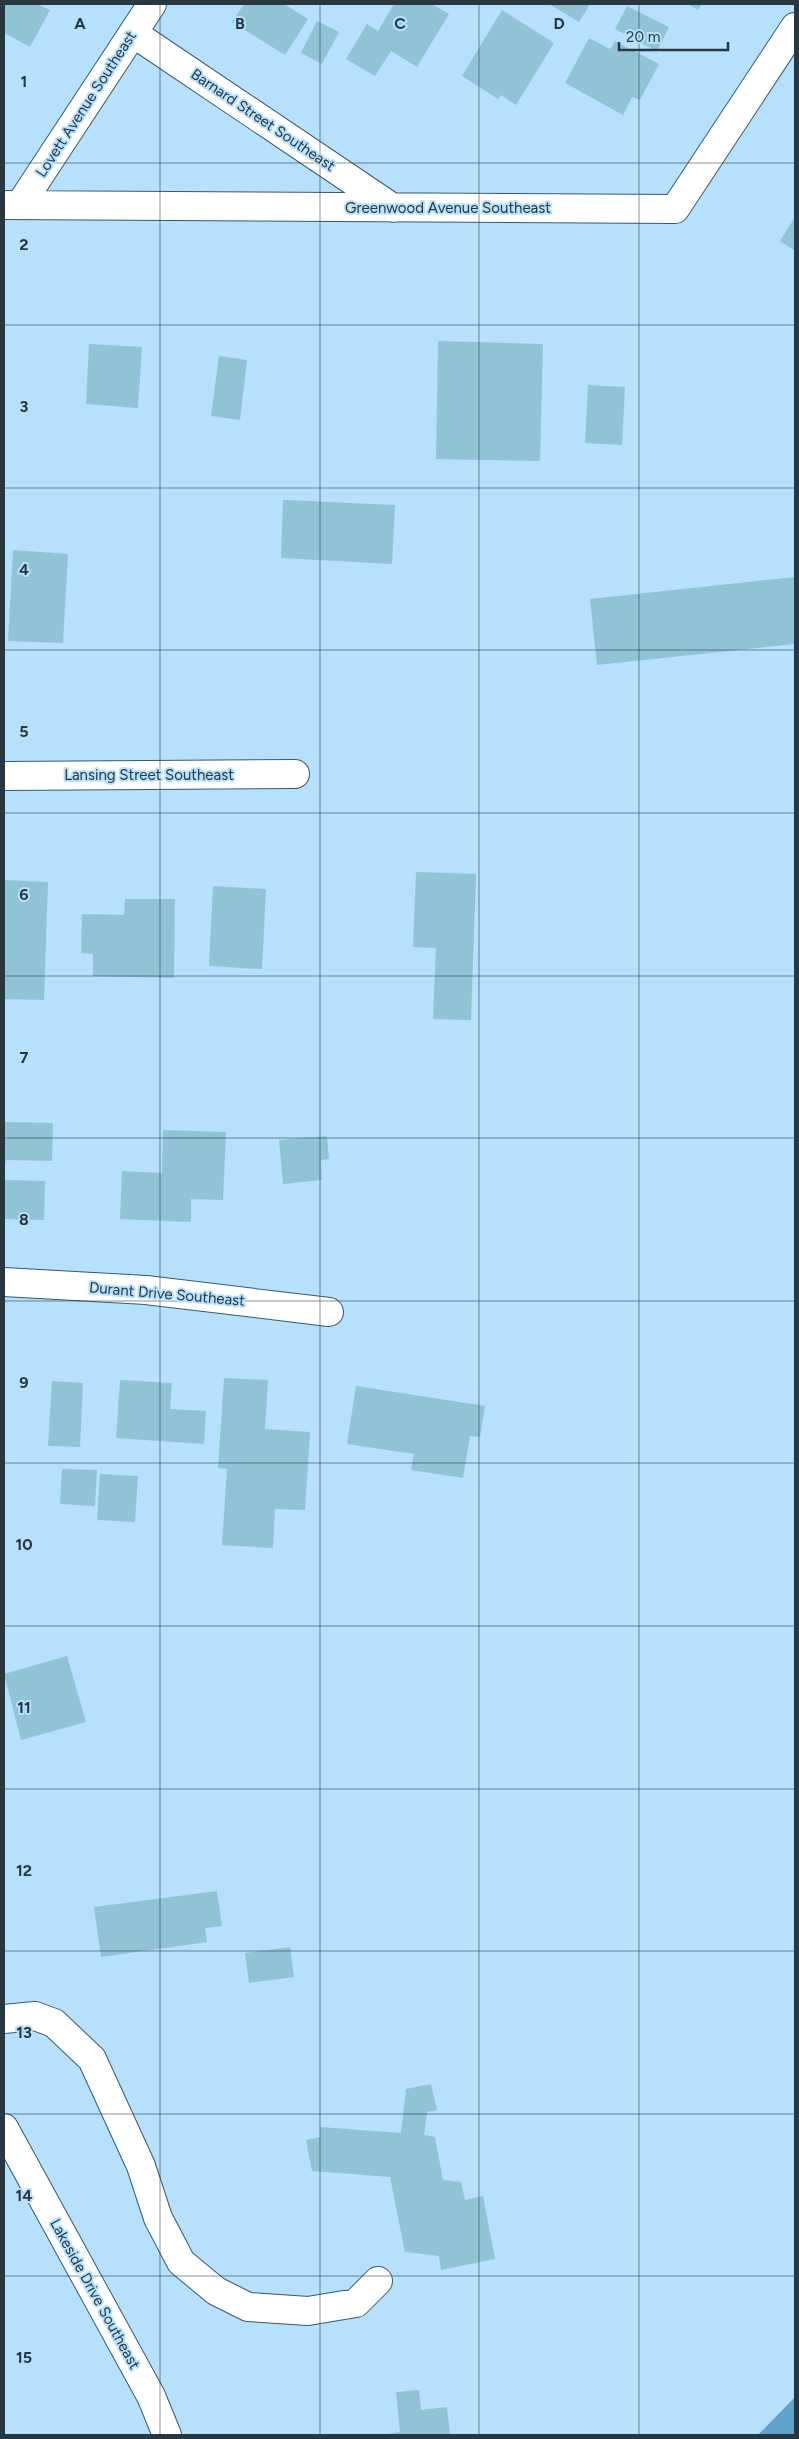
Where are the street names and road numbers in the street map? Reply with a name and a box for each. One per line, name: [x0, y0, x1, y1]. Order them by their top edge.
street label: Lovett Avenue Southeast: [32, 27, 140, 180]
street label: Barnard Street Southeast: [187, 65, 339, 175]
street label: Greenwood Avenue Southeast: [345, 199, 551, 217]
street label: Lansing Street Southeast: [64, 766, 234, 784]
street label: Durant Drive Southeast: [88, 1278, 246, 1310]
street label: Lakeside Drive Southeast: [46, 2216, 144, 2373]

